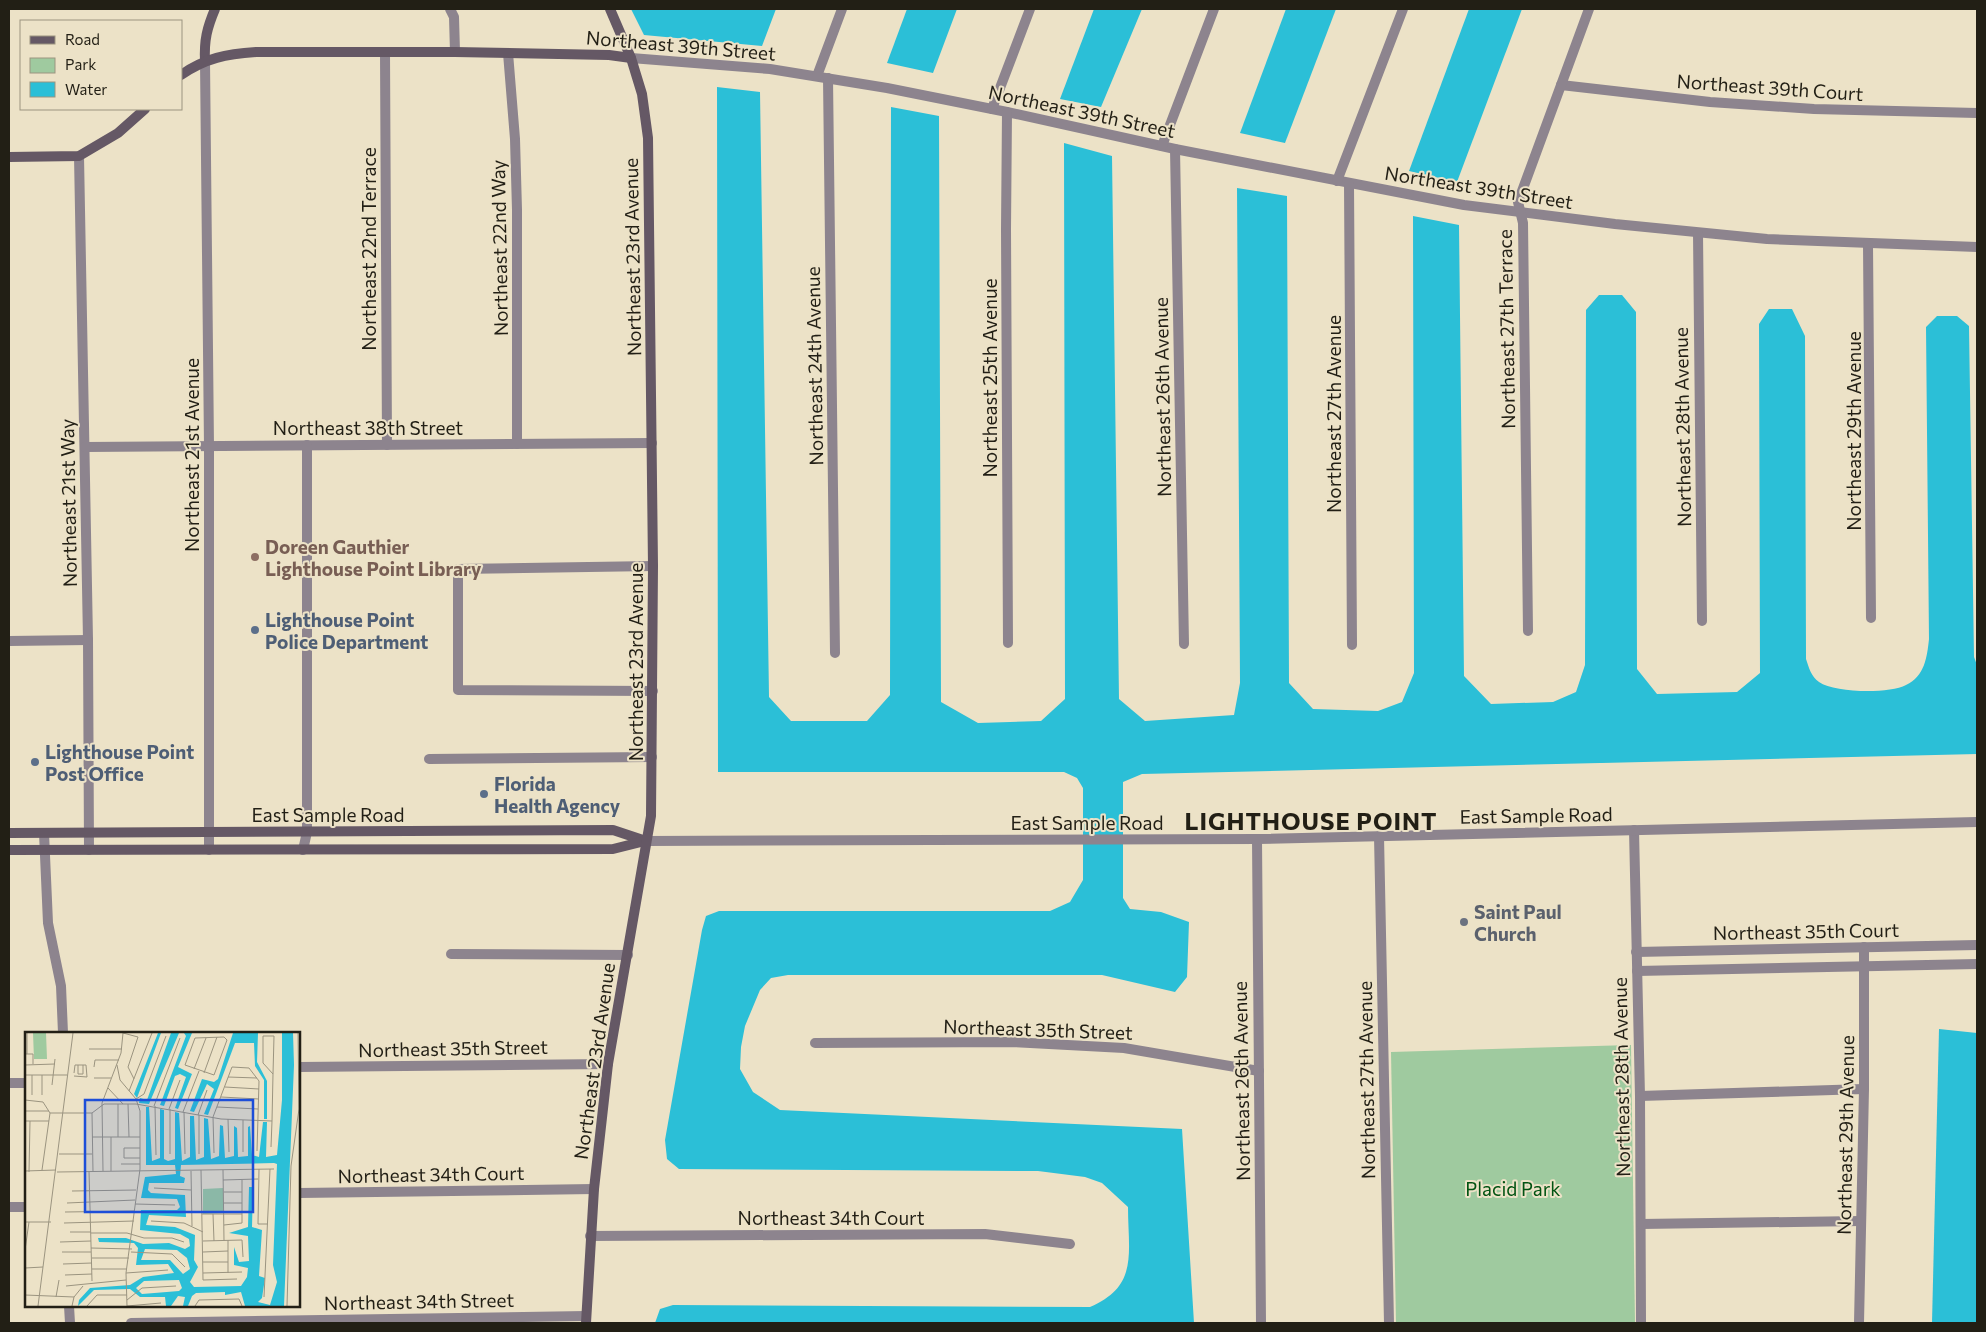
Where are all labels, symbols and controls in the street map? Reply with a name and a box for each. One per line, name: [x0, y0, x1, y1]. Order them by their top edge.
legend: [20, 20, 182, 110]
street label: Northeast 39th Street: [585, 25, 777, 65]
text: Road: [65, 30, 100, 48]
text: Park: [65, 55, 96, 73]
street label: Northeast 39th Court: [1676, 69, 1864, 105]
text: Water: [65, 80, 107, 98]
street label: Northeast 39th Street: [987, 80, 1178, 142]
street label: Northeast 22nd Terrace: [357, 147, 380, 351]
street label: Northeast 23rd Avenue: [619, 158, 645, 356]
street label: Northeast 22nd Way: [486, 159, 512, 336]
street label: Northeast 39th Street: [1383, 161, 1575, 213]
street label: Northeast 27th Terrace: [1493, 229, 1519, 429]
street label: Northeast 24th Avenue: [801, 266, 827, 466]
street label: Northeast 25th Avenue: [978, 278, 1001, 478]
street label: Northeast 26th Avenue: [1149, 297, 1175, 497]
street label: Northeast 27th Avenue: [1322, 315, 1345, 513]
street label: Northeast 28th Avenue: [1669, 327, 1695, 527]
street label: Northeast 29th Avenue: [1842, 331, 1865, 531]
street label: Northeast 21st Avenue: [180, 358, 203, 552]
street label: Northeast 38th Street: [273, 416, 463, 439]
street label: Northeast 21st Way: [55, 418, 81, 587]
place label: Doreen Gauthier Lighthouse Point Library: [265, 535, 482, 580]
marker: Doreen Gauthier Lighthouse Point Library: [249, 551, 261, 563]
street label: Northeast 23rd Avenue: [624, 563, 647, 761]
place label: Lighthouse Point Police Department: [265, 608, 428, 653]
marker: Lighthouse Point Police Department: [249, 624, 261, 636]
place label: Lighthouse Point Post Office: [45, 740, 194, 785]
marker: Lighthouse Point Post Office: [29, 756, 41, 768]
place label: Florida Health Agency: [494, 772, 621, 817]
marker: Florida Health Agency: [478, 788, 490, 800]
street label: East Sample Road: [1459, 802, 1613, 828]
street label: East Sample Road: [252, 803, 405, 826]
district label: LIGHTHOUSE POINT: [1185, 806, 1437, 835]
street label: East Sample Road: [1011, 811, 1164, 834]
place label: Saint Paul Church: [1474, 900, 1562, 945]
marker: Saint Paul Church: [1458, 916, 1470, 928]
street label: Northeast 35th Court: [1713, 918, 1900, 944]
street label: Northeast 23rd Avenue: [569, 961, 619, 1161]
street label: Northeast 28th Avenue: [1608, 977, 1634, 1177]
street label: Northeast 26th Avenue: [1228, 981, 1254, 1181]
street label: Northeast 27th Avenue: [1353, 981, 1379, 1179]
street label: Northeast 35th Street: [943, 1014, 1133, 1044]
inset map: [25, 1032, 300, 1307]
street label: Northeast 35th Street: [358, 1035, 548, 1061]
street label: Northeast 29th Avenue: [1832, 1035, 1858, 1235]
street label: Northeast 34th Court: [337, 1161, 525, 1187]
park label: Placid Park: [1465, 1177, 1561, 1200]
street label: Northeast 34th Court: [738, 1206, 925, 1229]
street label: Northeast 34th Street: [324, 1288, 514, 1314]

